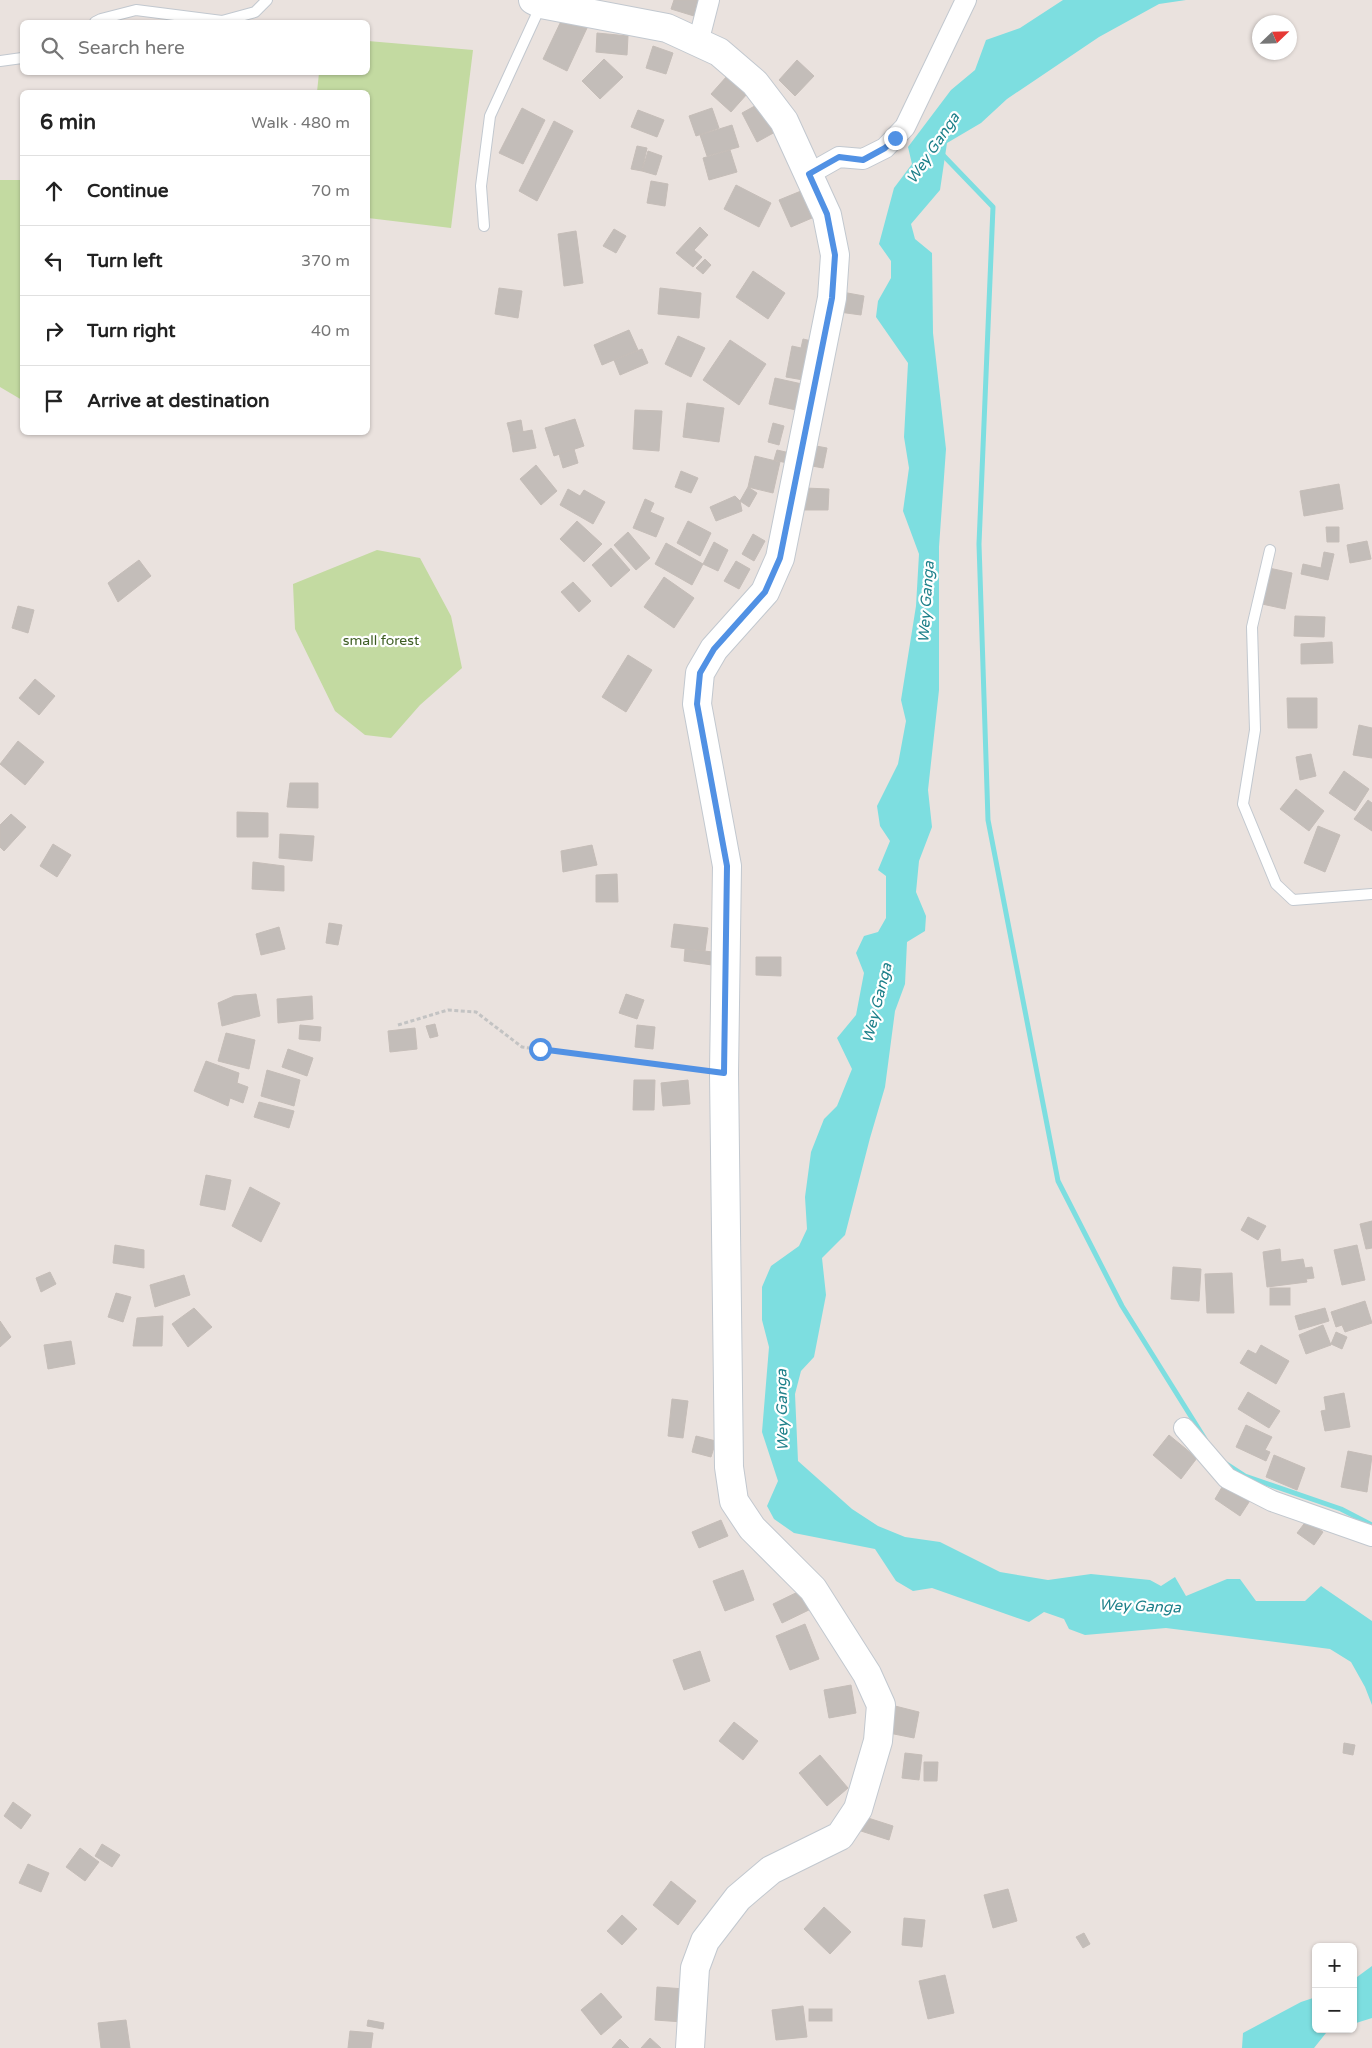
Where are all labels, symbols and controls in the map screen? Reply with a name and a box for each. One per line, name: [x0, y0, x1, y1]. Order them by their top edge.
north arrow: [1252, 15, 1297, 60]
search box: [20, 20, 370, 75]
icon: search: [38, 34, 66, 62]
text: Search here: [78, 37, 185, 59]
water label: Wey Ganga: [903, 109, 964, 187]
text: 6 min: [40, 110, 96, 135]
text: Walk · 480 m: [251, 113, 350, 133]
route end: [884, 127, 907, 150]
icon: ahead: [40, 177, 68, 205]
text: Continue: [87, 180, 169, 202]
text: 70 m: [311, 181, 350, 201]
icon: left: [40, 247, 68, 275]
text: Turn left: [87, 250, 163, 272]
text: 370 m: [301, 251, 350, 271]
icon: right: [40, 317, 68, 345]
text: Turn right: [87, 320, 175, 342]
text: 40 m: [311, 321, 350, 341]
icon: arrive: [40, 387, 68, 415]
text: Arrive at destination: [87, 390, 270, 412]
water label: Wey Ganga: [914, 560, 938, 643]
park label: small forest: [343, 632, 420, 649]
water label: Wey Ganga: [858, 961, 896, 1045]
route start: [529, 1038, 552, 1061]
water label: Wey Ganga: [772, 1368, 792, 1451]
water label: Wey Ganga: [1099, 1596, 1182, 1616]
map controls: [1312, 1943, 1357, 2033]
button: +: [1312, 1943, 1357, 1988]
button: −: [1312, 1988, 1357, 2033]

